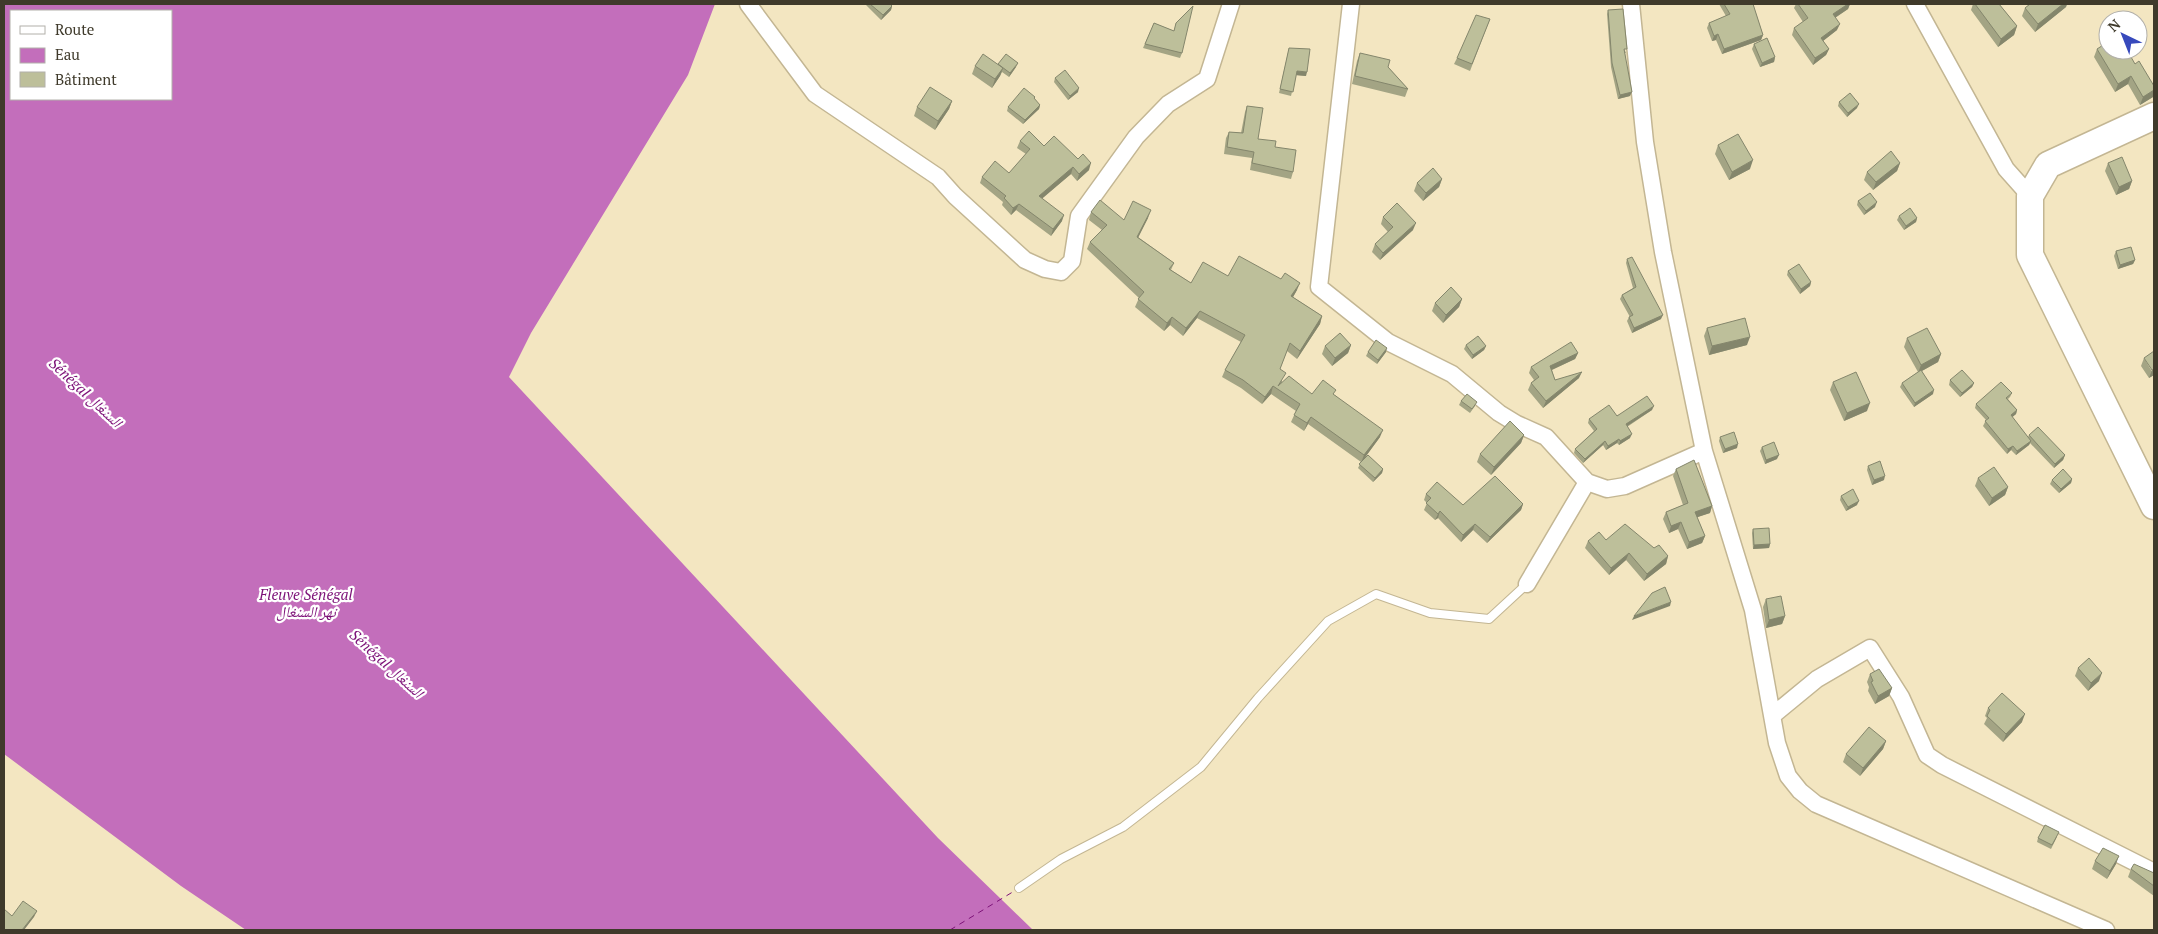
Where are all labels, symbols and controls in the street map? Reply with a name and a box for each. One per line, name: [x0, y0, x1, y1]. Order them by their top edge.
legend: [10, 10, 172, 100]
north arrow: [2098, 10, 2148, 60]
text: N: [2103, 14, 2124, 36]
text: Route: [55, 19, 94, 39]
text: Eau: [55, 44, 80, 64]
text: Bâtiment: [55, 69, 117, 89]
water label: Sénégal السنغال: [45, 353, 128, 432]
water label: Fleuve Sénégal نهر السنغال: [258, 584, 354, 621]
water label: Sénégal السنغال: [346, 624, 429, 702]

